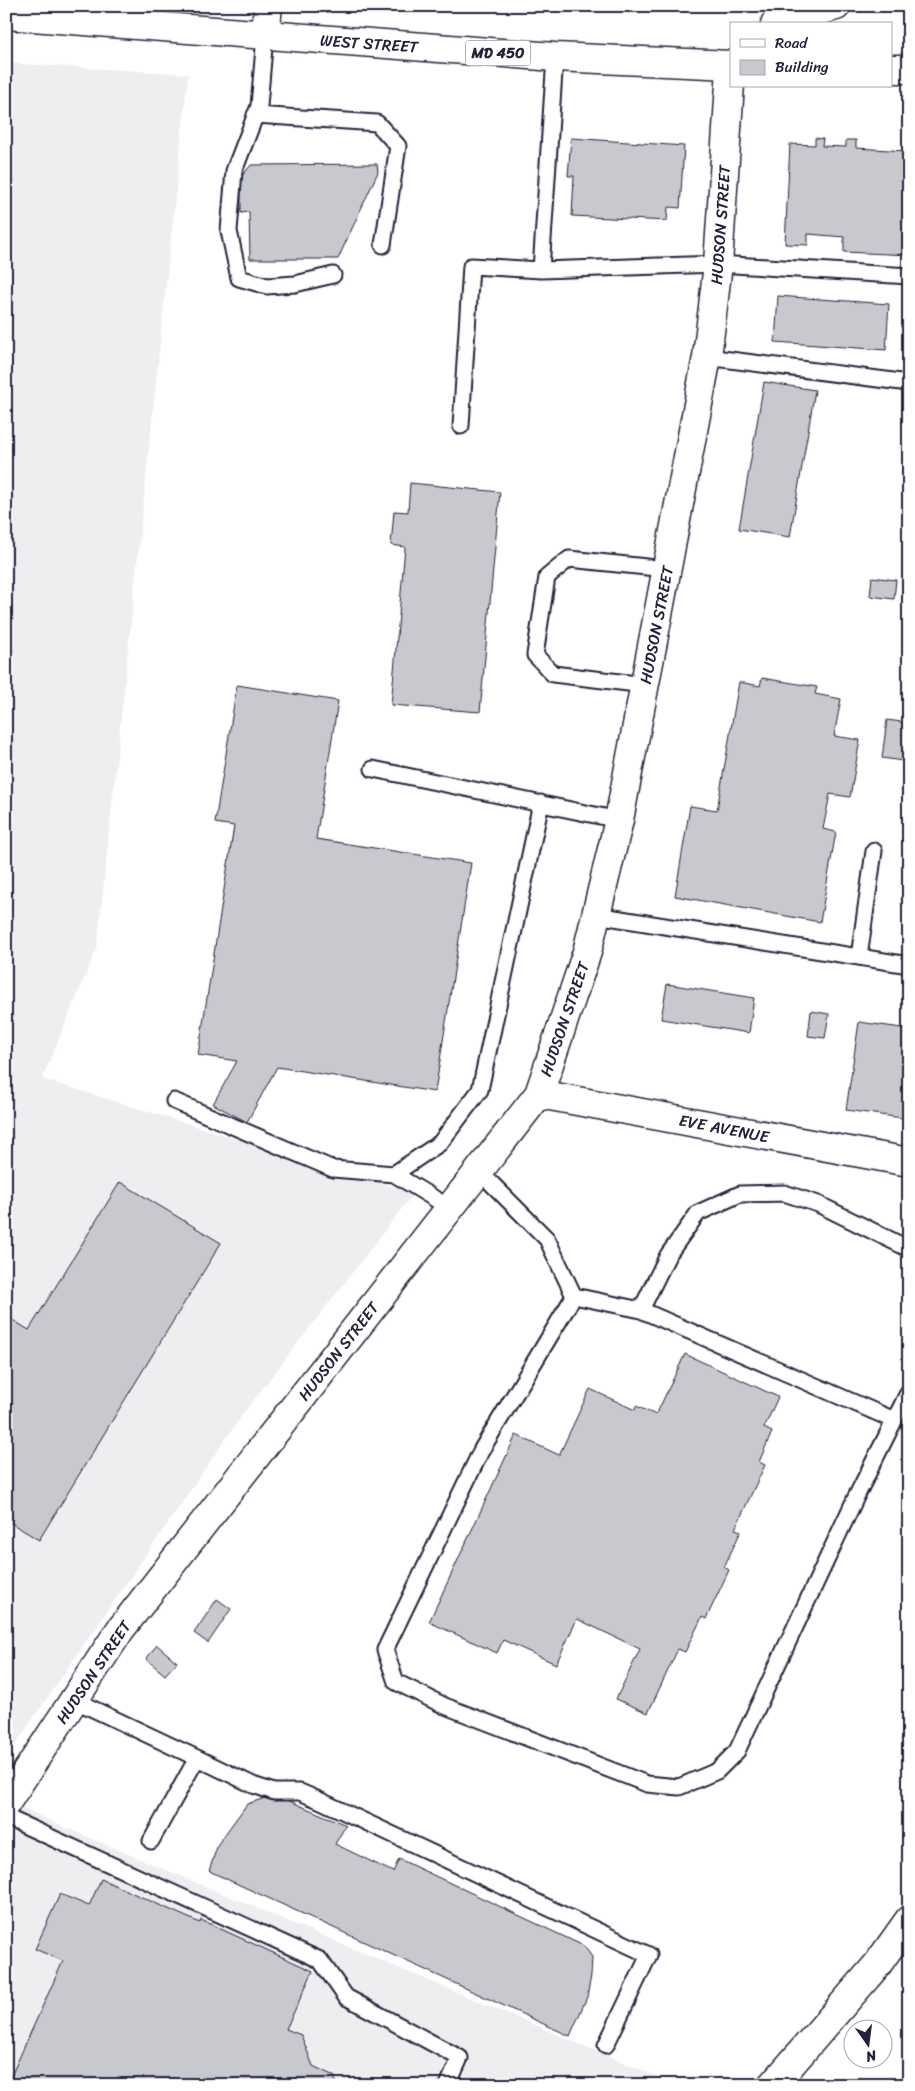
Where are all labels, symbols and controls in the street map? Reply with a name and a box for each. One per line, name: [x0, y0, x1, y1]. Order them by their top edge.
legend: [730, 22, 892, 88]
street label: WEST STREET: [319, 26, 420, 61]
text: Road: [775, 30, 808, 56]
road number: MD 450: [466, 40, 530, 66]
text: Building: [775, 54, 829, 80]
street label: HUDSON STREET: [702, 163, 739, 286]
street label: HUDSON STREET: [631, 562, 682, 687]
street label: HUDSON STREET: [531, 956, 598, 1080]
street label: EVE AVENUE: [677, 1106, 772, 1152]
street label: HUDSON STREET: [290, 1294, 388, 1407]
street label: HUDSON STREET: [48, 1613, 140, 1730]
north arrow: [842, 2018, 892, 2068]
text: N: [863, 2043, 880, 2070]

